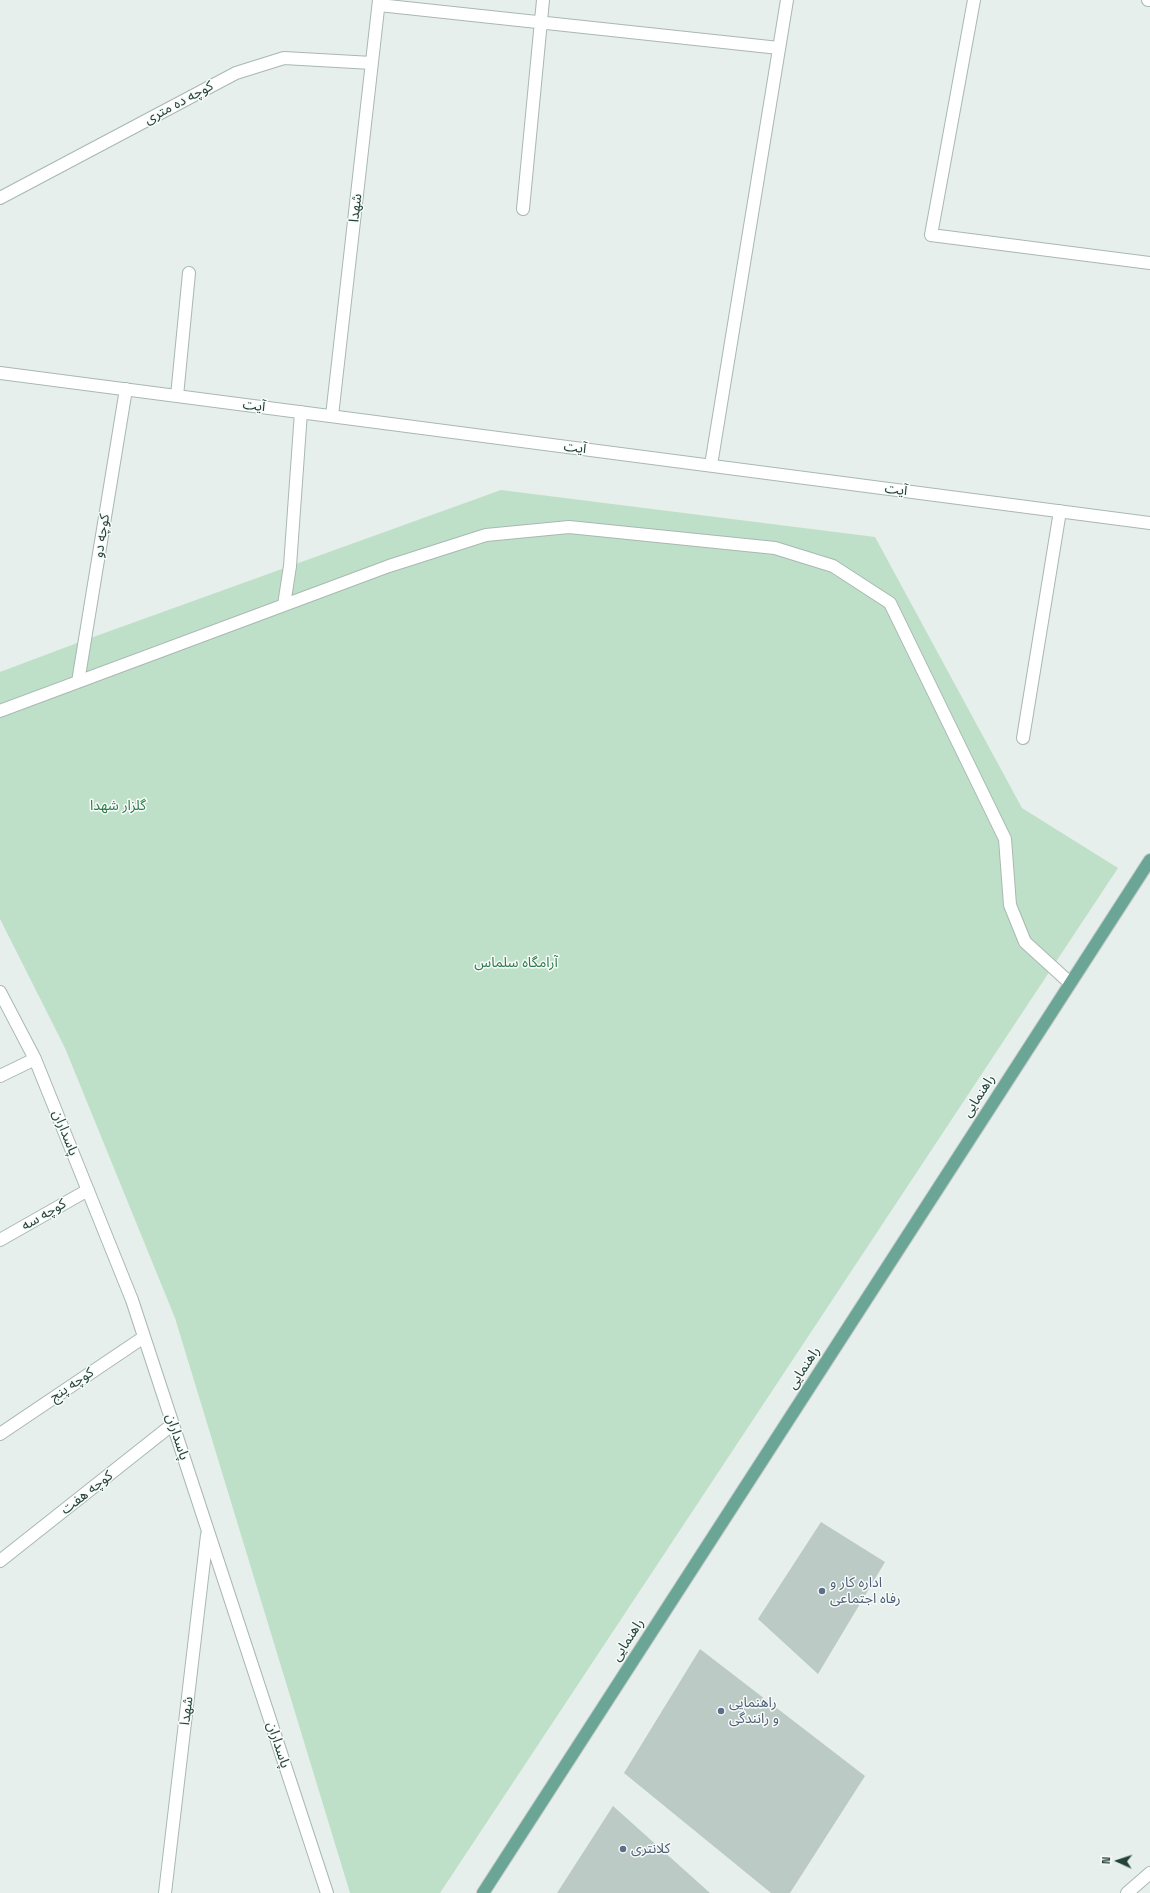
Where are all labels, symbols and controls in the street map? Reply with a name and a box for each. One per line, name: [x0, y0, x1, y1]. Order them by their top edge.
street label: کوچه ده متری: [142, 78, 216, 128]
street label: شهدا: [346, 193, 366, 223]
street label: آیت: [242, 396, 266, 416]
street label: آیت: [563, 438, 587, 458]
street label: آیت: [884, 480, 908, 500]
street label: کوچه دو: [90, 513, 114, 559]
park label: گلزار شهدا: [90, 798, 146, 814]
park label: آرامگاه سلماس: [474, 955, 558, 971]
street label: راهنمایی: [959, 1071, 999, 1121]
street label: پاسداران: [48, 1108, 82, 1158]
street label: کوچه سه: [19, 1196, 69, 1234]
street label: راهنمایی: [784, 1343, 824, 1393]
street label: کوچه پنج: [47, 1364, 97, 1406]
street label: پاسداران: [162, 1412, 192, 1462]
street label: کوچه هفت: [58, 1468, 116, 1518]
place label: اداره کار و رفاه اجتماعی: [830, 1575, 901, 1608]
marker: اداره کار و رفاه اجتماعی: [817, 1586, 827, 1596]
street label: راهنمایی: [608, 1615, 648, 1665]
place label: راهنمایی و رانندگی: [729, 1695, 779, 1728]
street label: شهدا: [177, 1696, 197, 1726]
marker: راهنمایی و رانندگی: [716, 1706, 726, 1716]
street label: پاسداران: [263, 1720, 293, 1770]
place label: کلانتری: [631, 1841, 670, 1857]
north arrow: [1098, 1841, 1138, 1881]
marker: کلانتری: [618, 1844, 628, 1854]
text: N: [1099, 1856, 1113, 1864]

